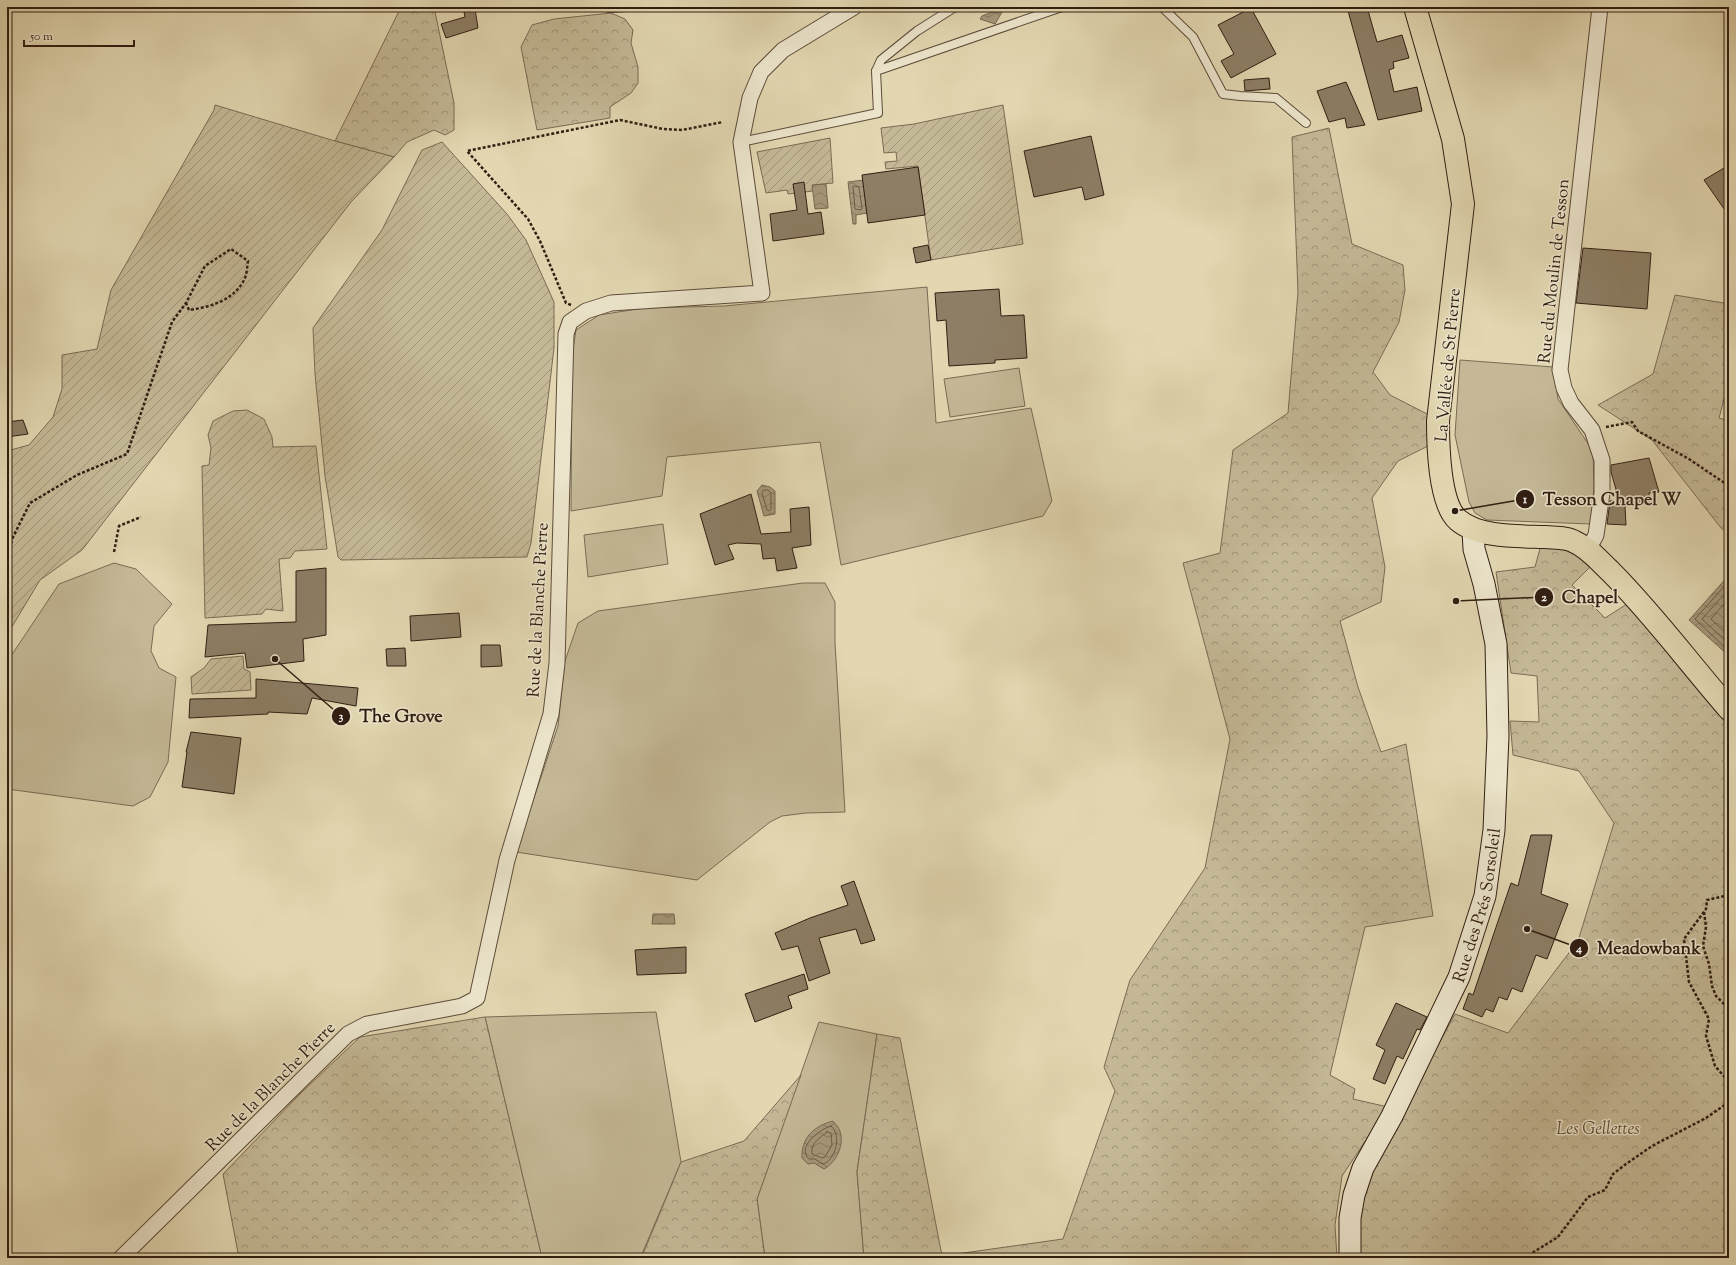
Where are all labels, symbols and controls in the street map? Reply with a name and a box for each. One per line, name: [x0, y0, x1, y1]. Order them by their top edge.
scale bar: [24, 22, 134, 48]
text: 50 m: [29, 28, 53, 46]
street label: Rue du Moulin de Tesson: [1533, 178, 1577, 365]
street label: La Vallée de St Pierre: [1430, 287, 1468, 443]
callout: Tesson Chapel W: [1515, 484, 1690, 514]
text: Tesson Chapel W: [1543, 488, 1681, 514]
text: 1: [1522, 491, 1528, 509]
street label: Rue de la Blanche Pierre: [522, 522, 556, 698]
callout: Chapel: [1534, 582, 1626, 612]
text: Chapel: [1562, 586, 1619, 612]
text: 2: [1541, 589, 1547, 607]
callout: The Grove: [331, 701, 450, 731]
text: The Grove: [359, 705, 443, 731]
text: 3: [339, 708, 344, 726]
street label: Rue des Prés Sorsoleil: [1448, 826, 1508, 986]
callout: Meadowbank: [1569, 933, 1709, 963]
text: Meadowbank: [1597, 937, 1701, 963]
text: 4: [1575, 940, 1582, 958]
street label: Rue de la Blanche Pierre: [201, 1017, 342, 1158]
park label: Les Gellettes: [1556, 1118, 1640, 1142]

